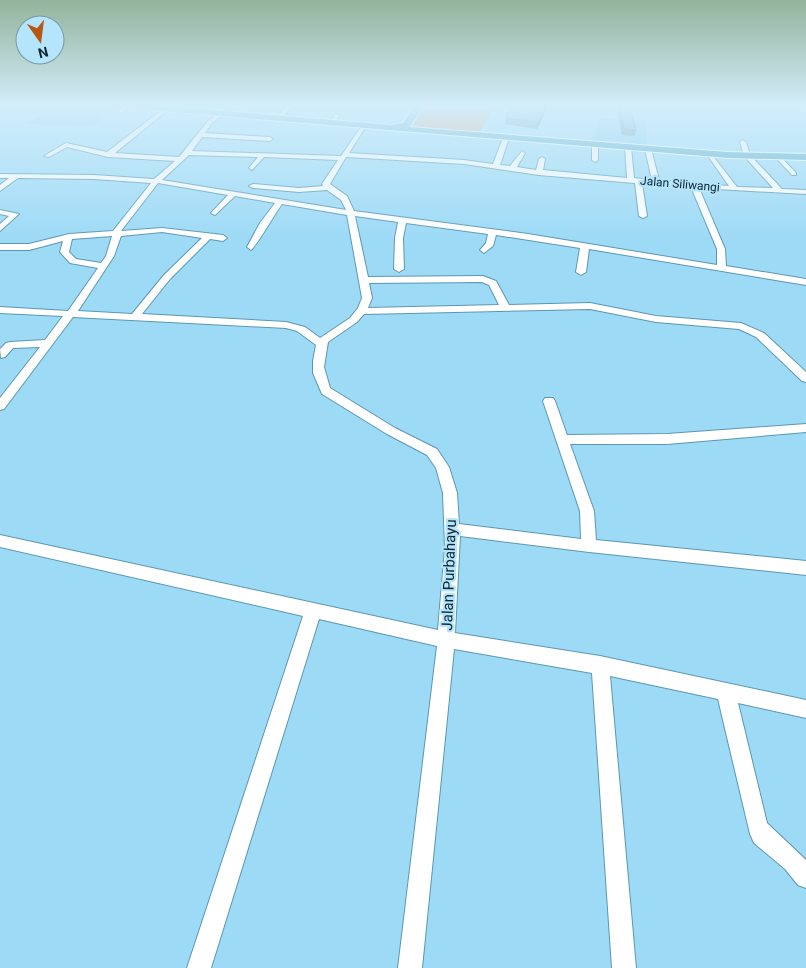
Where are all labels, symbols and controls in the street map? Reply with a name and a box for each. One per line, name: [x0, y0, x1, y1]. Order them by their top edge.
north arrow: [15, 15, 65, 65]
text: N: [36, 44, 50, 62]
street label: Jalan Siliwangi: [640, 174, 720, 194]
street label: Jalan Purbahayu: [438, 519, 460, 631]

